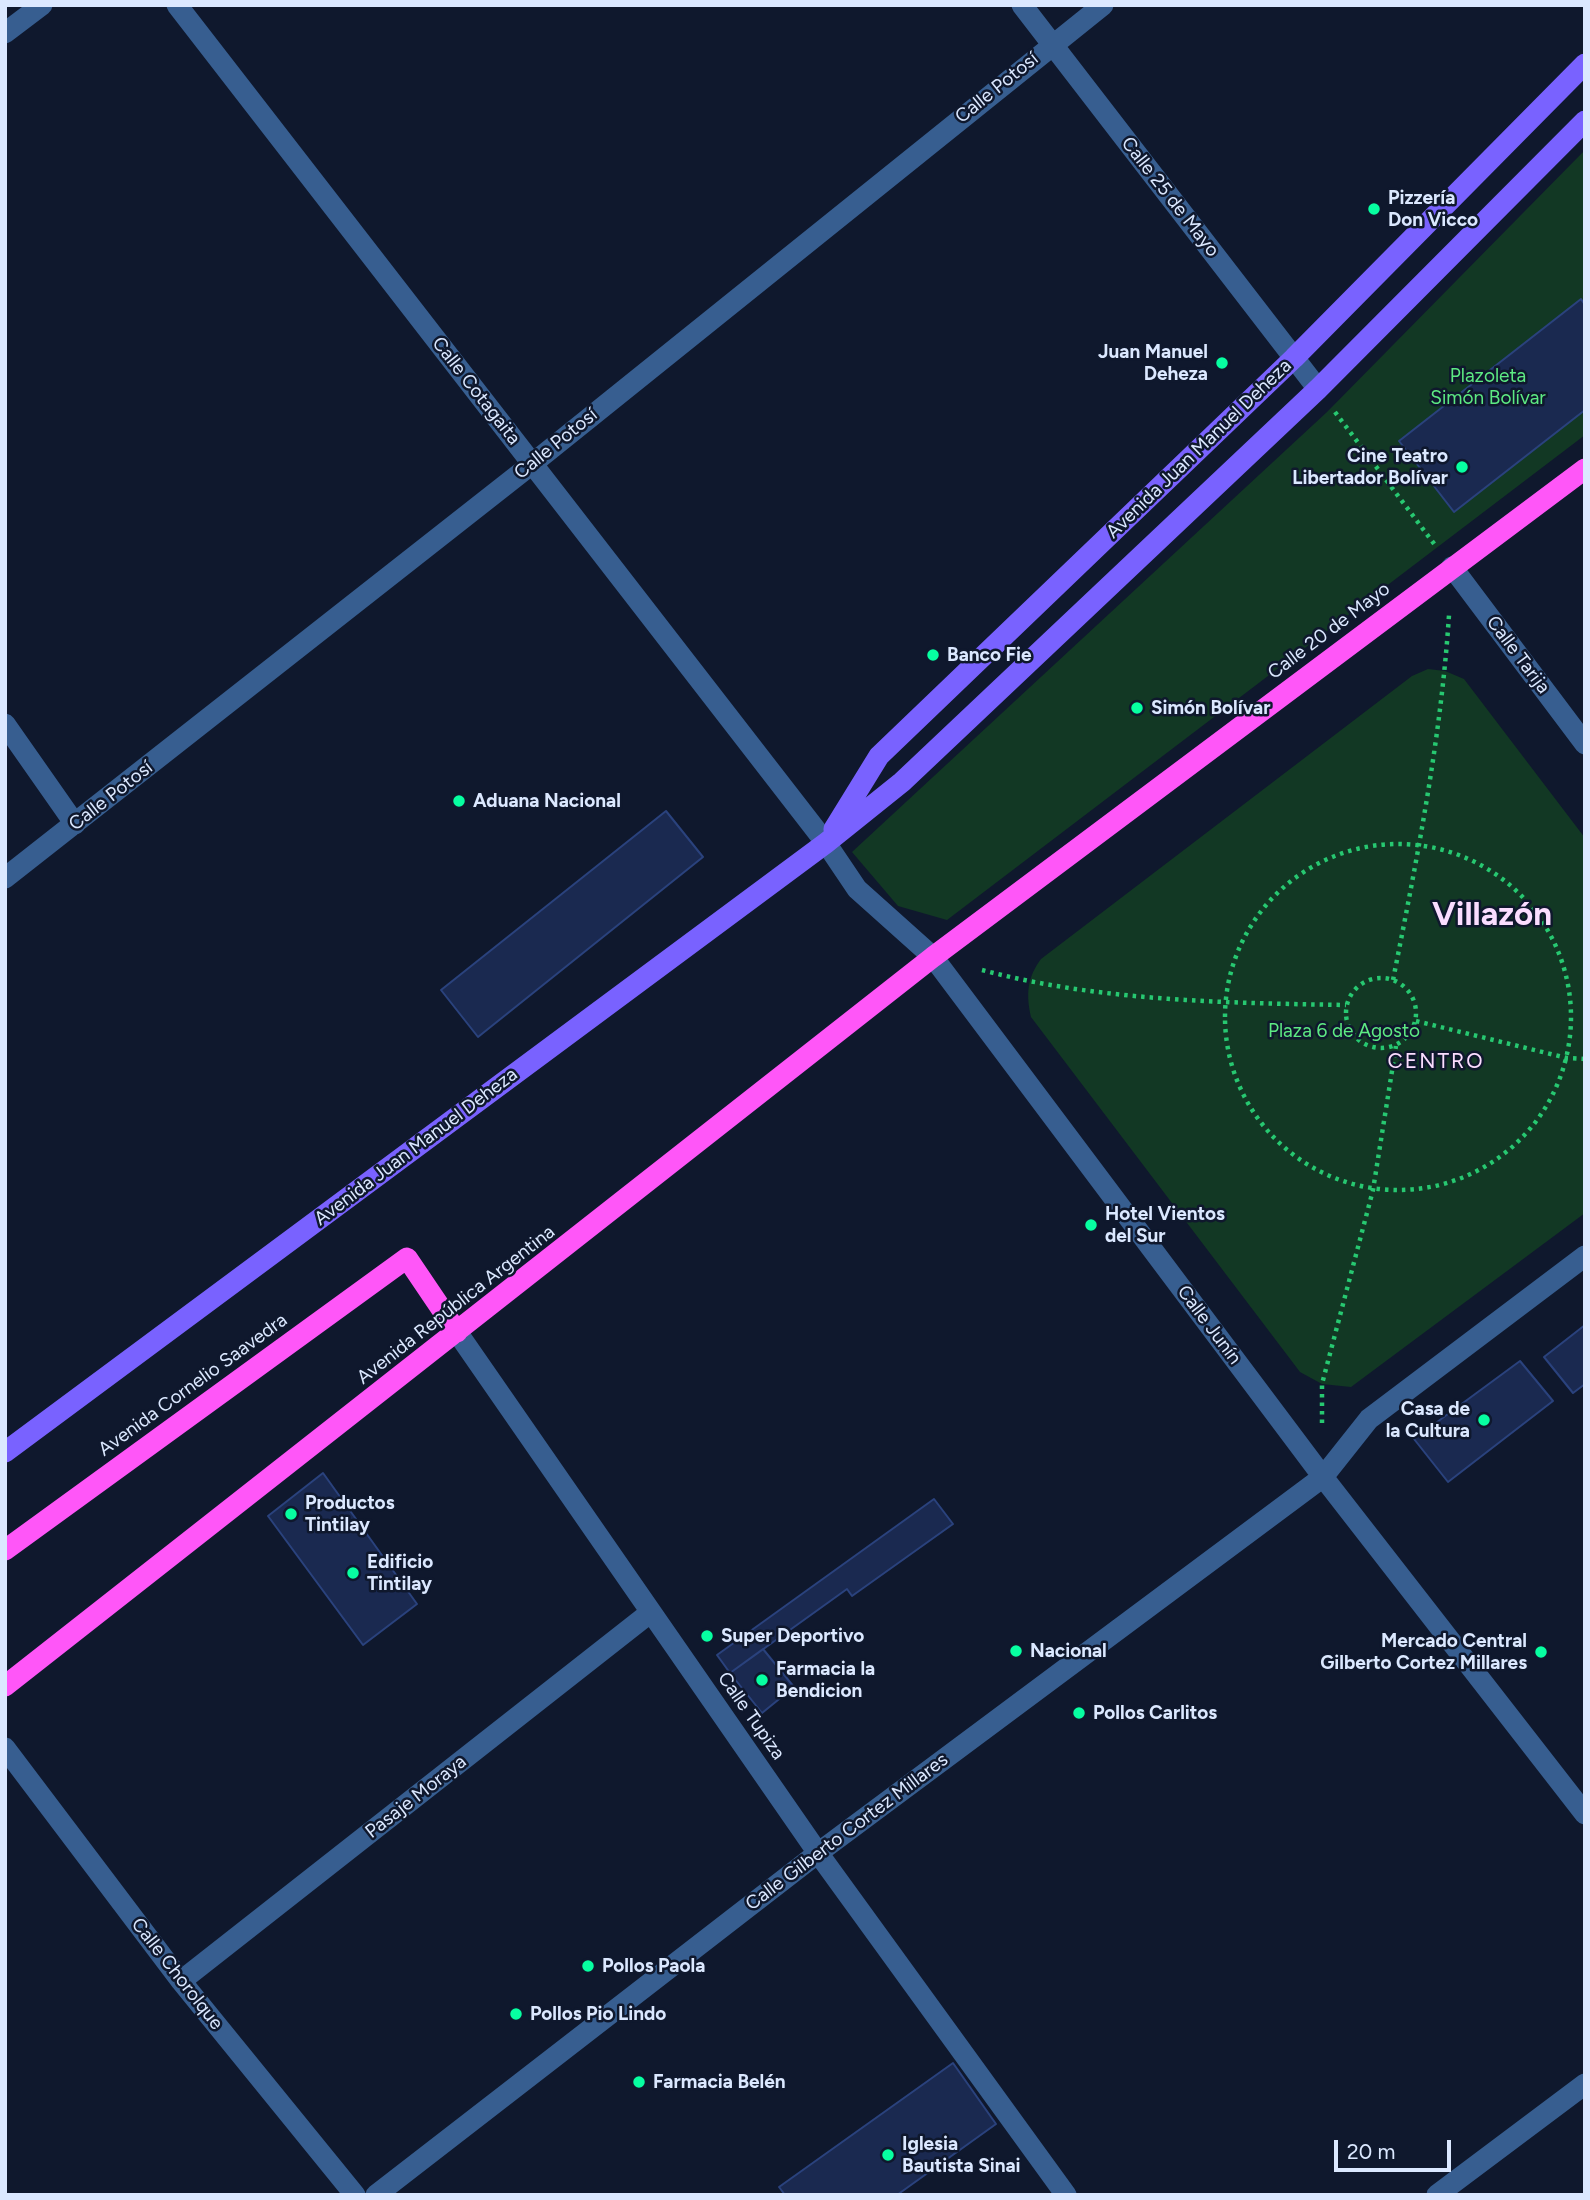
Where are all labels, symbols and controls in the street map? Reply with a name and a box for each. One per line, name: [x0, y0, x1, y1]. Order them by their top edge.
street label: Calle Potosí: [951, 48, 1043, 128]
street label: Calle 25 de Mayo: [1116, 133, 1224, 261]
place label: Pizzería Don Vicco: [1388, 187, 1478, 231]
marker: Pizzería Don Vicco: [1366, 201, 1382, 217]
street label: Calle Cotagaita: [427, 333, 525, 449]
place label: Juan Manuel Deheza: [1098, 341, 1208, 385]
street label: Avenida Juan Manuel Deheza: [1102, 355, 1296, 543]
marker: Juan Manuel Deheza: [1214, 355, 1230, 371]
park label: Plazoleta Simón Bolívar: [1430, 365, 1546, 409]
street label: Calle Potosí: [510, 404, 602, 484]
place label: Cine Teatro Libertador Bolívar: [1292, 445, 1448, 489]
marker: Cine Teatro Libertador Bolívar: [1454, 459, 1470, 475]
street label: Calle 20 de Mayo: [1263, 578, 1395, 684]
street label: Calle Tarija: [1481, 612, 1555, 698]
place label: Banco Fie: [947, 644, 1032, 666]
marker: Banco Fie: [925, 647, 941, 663]
place label: Simón Bolívar: [1151, 697, 1270, 719]
marker: Simón Bolívar: [1129, 700, 1145, 716]
street label: Calle Potosí: [65, 756, 157, 836]
place label: Aduana Nacional: [473, 790, 621, 812]
marker: Aduana Nacional: [451, 793, 467, 809]
district label: Villazón: [1432, 895, 1552, 935]
park label: Plaza 6 de Agosto: [1268, 1020, 1420, 1042]
district label: CENTRO: [1388, 1049, 1484, 1075]
street label: Avenida Juan Manuel Deheza: [310, 1063, 522, 1231]
place label: Hotel Vientos del Sur: [1105, 1203, 1225, 1247]
marker: Hotel Vientos del Sur: [1083, 1217, 1099, 1233]
street label: Avenida República Argentina: [352, 1221, 560, 1389]
street label: Calle Junín: [1172, 1281, 1246, 1369]
street label: Avenida Cornelio Saavedra: [94, 1309, 292, 1461]
place label: Casa de la Cultura: [1386, 1398, 1470, 1442]
marker: Casa de la Cultura: [1476, 1412, 1492, 1428]
place label: Productos Tintilay: [305, 1492, 394, 1536]
marker: Productos Tintilay: [283, 1506, 299, 1522]
place label: Edificio Tintilay: [367, 1551, 433, 1595]
marker: Edificio Tintilay: [345, 1565, 361, 1581]
place label: Super Deportivo: [721, 1625, 864, 1647]
marker: Super Deportivo: [699, 1628, 715, 1644]
place label: Mercado Central Gilberto Cortez Millares: [1320, 1630, 1527, 1674]
place label: Nacional: [1030, 1640, 1107, 1662]
marker: Nacional: [1008, 1643, 1024, 1659]
marker: Mercado Central Gilberto Cortez Millares: [1533, 1644, 1549, 1660]
place label: Farmacia la Bendicion: [776, 1658, 875, 1702]
street label: Calle Tupiza: [713, 1668, 789, 1764]
marker: Farmacia la Bendicion: [754, 1672, 770, 1688]
place label: Pollos Carlitos: [1093, 1702, 1217, 1724]
marker: Pollos Carlitos: [1071, 1705, 1087, 1721]
street label: Calle Gilberto Cortez Millares: [741, 1748, 953, 1916]
street label: Pasaje Moraya: [361, 1751, 471, 1843]
street label: Calle Chorolque: [126, 1914, 228, 2034]
place label: Pollos Paola: [602, 1955, 705, 1977]
marker: Pollos Paola: [580, 1958, 596, 1974]
place label: Pollos Pio Lindo: [530, 2003, 666, 2025]
marker: Pollos Pio Lindo: [508, 2006, 524, 2022]
place label: Farmacia Belén: [653, 2071, 786, 2093]
marker: Farmacia Belén: [631, 2074, 647, 2090]
scale bar: [1338, 2126, 1455, 2170]
place label: Iglesia Bautista Sinai: [902, 2133, 1021, 2177]
text: 20 m: [1347, 2139, 1395, 2164]
marker: Iglesia Bautista Sinai: [880, 2147, 896, 2163]

